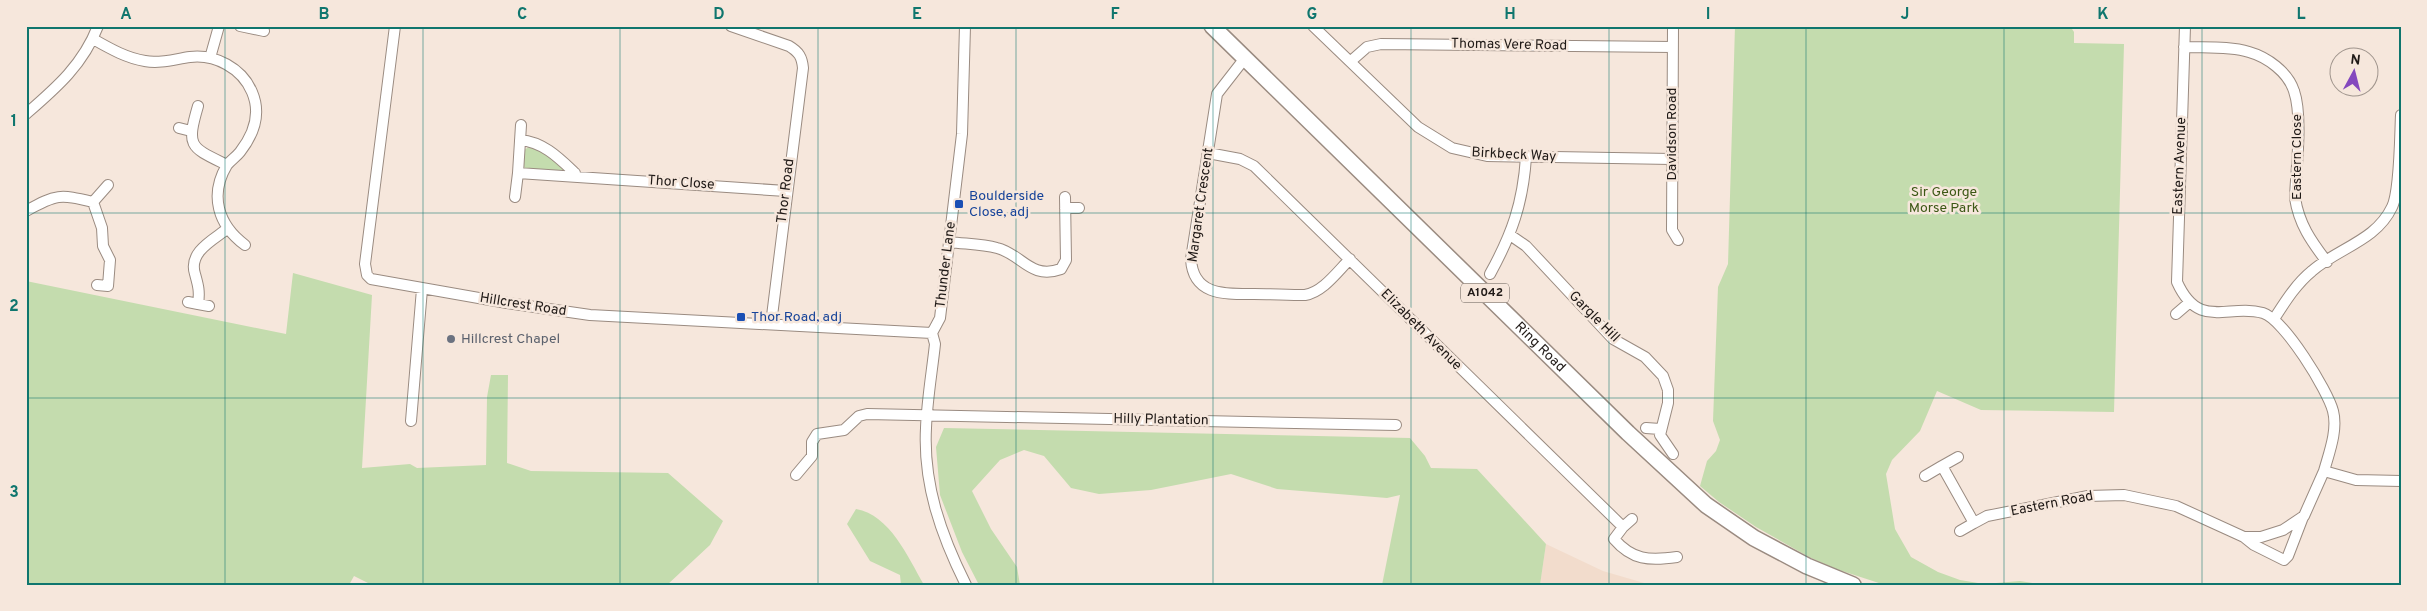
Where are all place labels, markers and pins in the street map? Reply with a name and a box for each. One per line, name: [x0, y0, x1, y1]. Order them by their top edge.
place label: Boulderside Close, adj: [969, 188, 1044, 221]
marker: Boulderside Close, adj: [953, 198, 965, 210]
place label: Thor Road, adj: [751, 309, 842, 326]
marker: Thor Road, adj: [735, 311, 747, 323]
place label: Hillcrest Chapel: [461, 331, 560, 348]
marker: Hillcrest Chapel: [445, 333, 457, 345]

